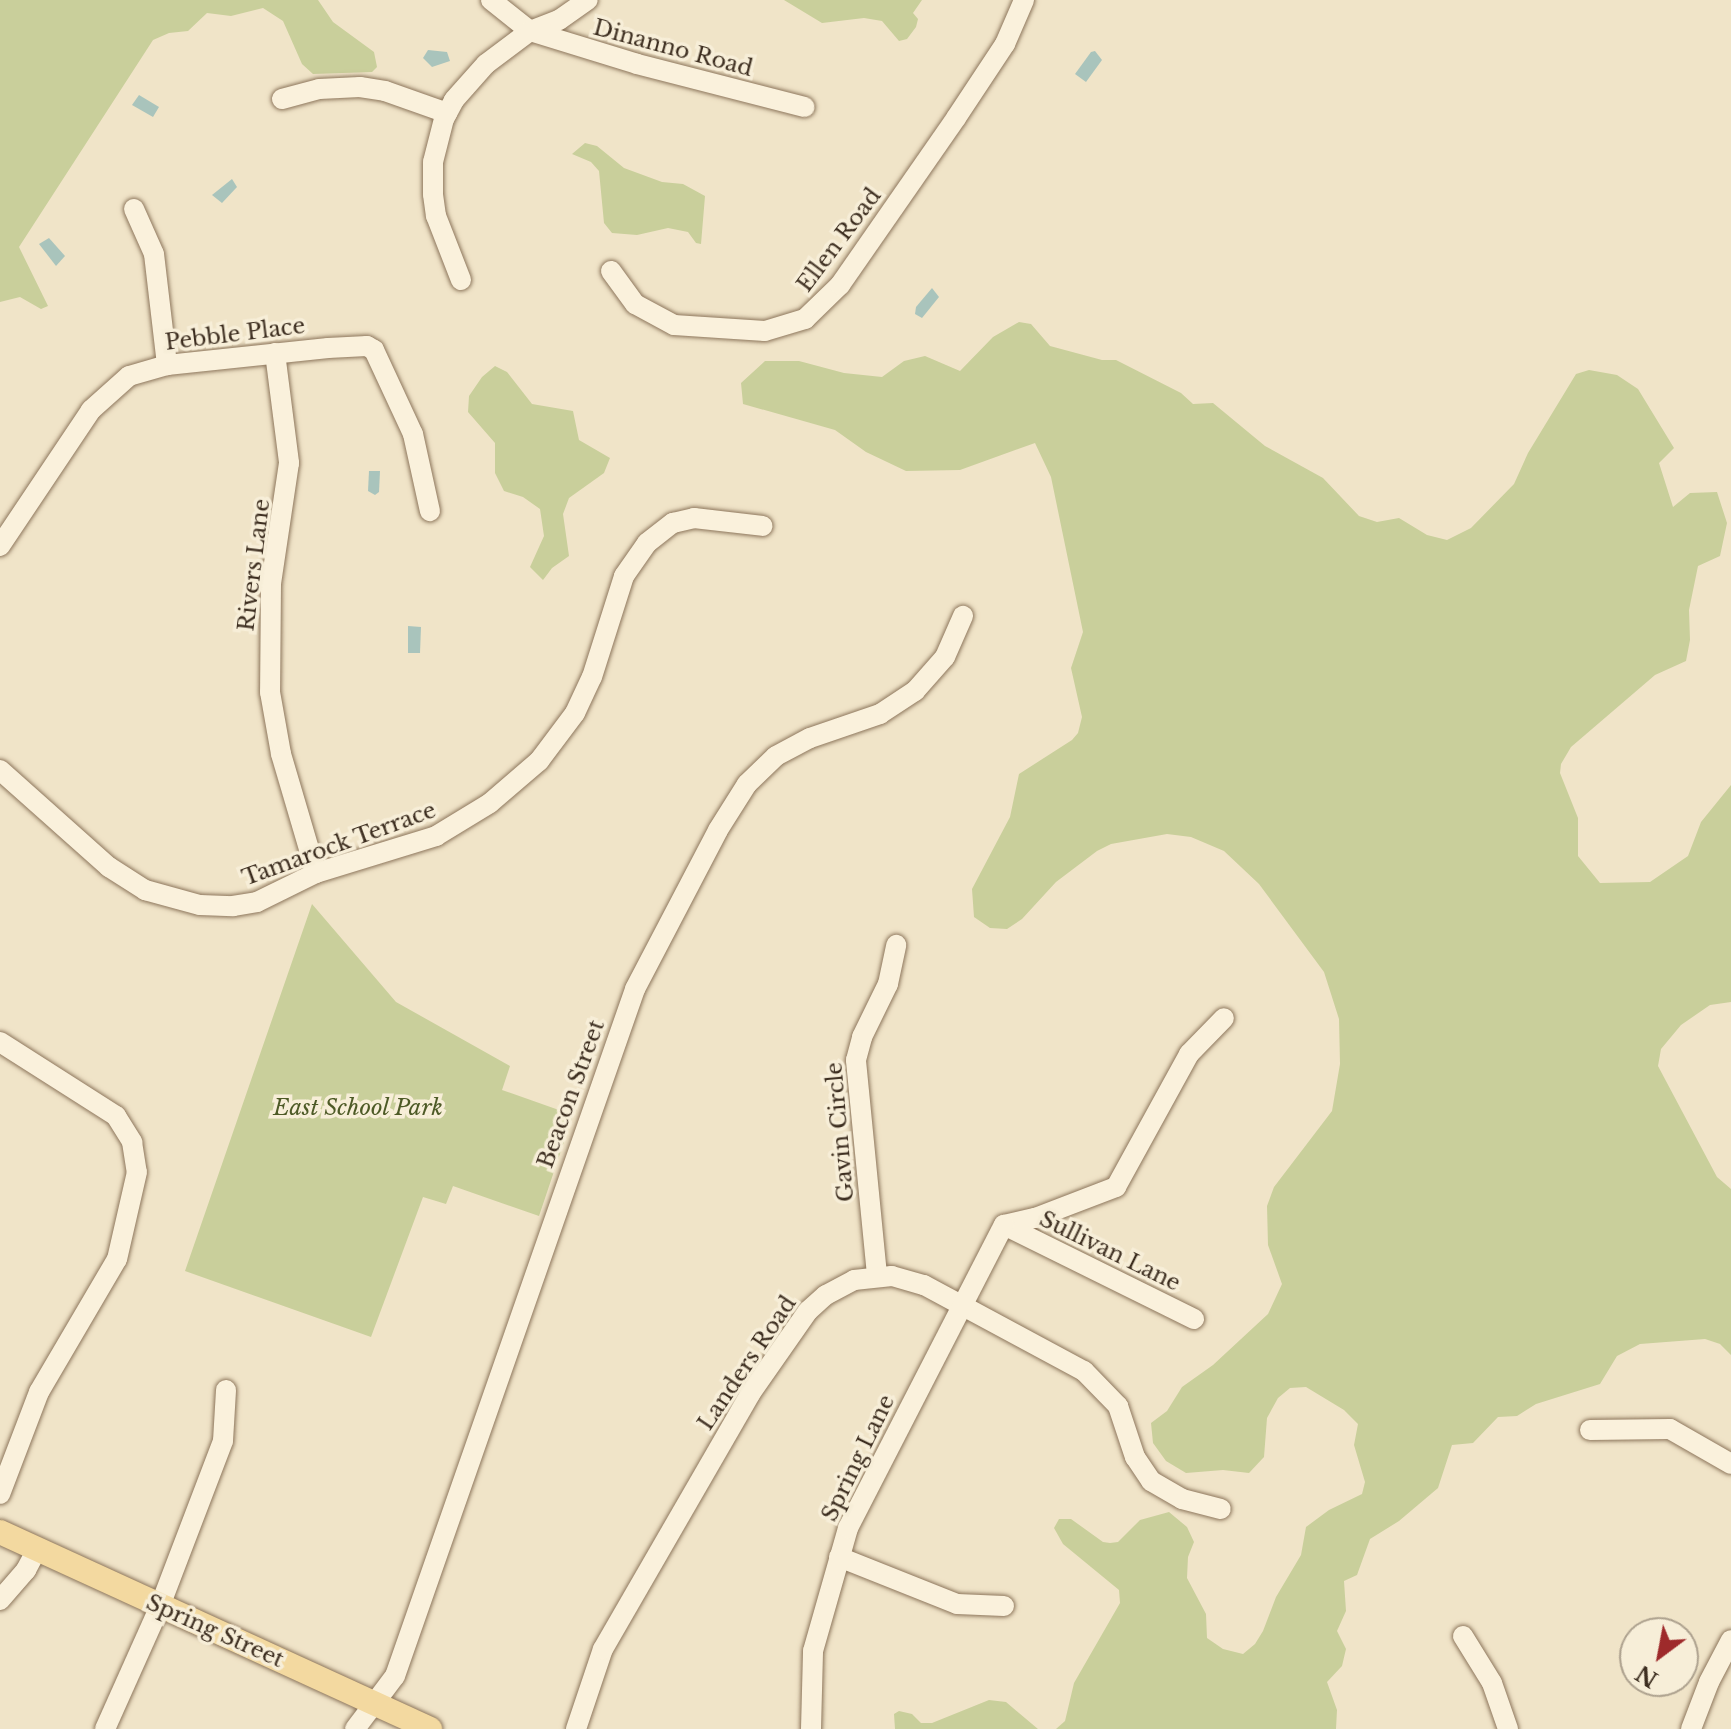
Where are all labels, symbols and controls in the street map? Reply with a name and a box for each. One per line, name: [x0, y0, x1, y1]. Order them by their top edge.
street label: Dinanno Road: [590, 14, 756, 82]
street label: Ellen Road: [791, 183, 887, 297]
street label: Pebble Place: [164, 312, 306, 356]
street label: Rivers Lane: [233, 497, 275, 633]
street label: Tamarock Terrace: [238, 797, 440, 891]
street label: Beacon Street: [532, 1016, 610, 1172]
street label: Gavin Circle: [821, 1061, 859, 1203]
park label: East School Park: [273, 1095, 443, 1121]
street label: Sullivan Lane: [1035, 1206, 1185, 1296]
street label: Landers Road: [692, 1291, 802, 1435]
street label: Spring Lane: [816, 1390, 900, 1526]
street label: Spring Street: [142, 1589, 288, 1673]
north arrow: [1619, 1617, 1699, 1697]
text: N: [1631, 1659, 1663, 1693]

